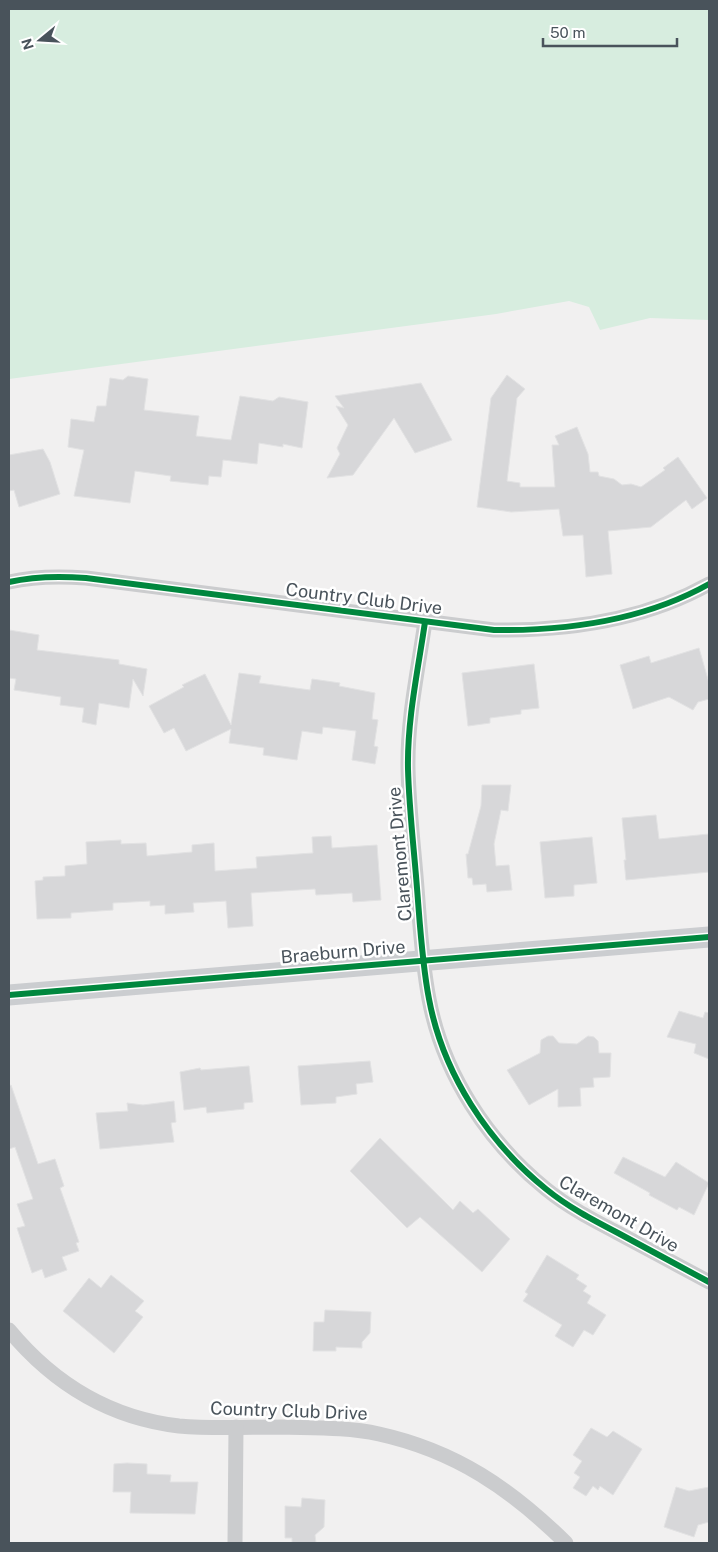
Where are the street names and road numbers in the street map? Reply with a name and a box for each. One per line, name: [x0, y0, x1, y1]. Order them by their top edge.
street label: Country Club Drive: [285, 578, 443, 619]
street label: Claremont Drive: [383, 786, 416, 922]
street label: Braeburn Drive: [280, 936, 406, 967]
street label: Claremont Drive: [556, 1171, 683, 1256]
street label: Country Club Drive: [210, 1397, 368, 1424]

